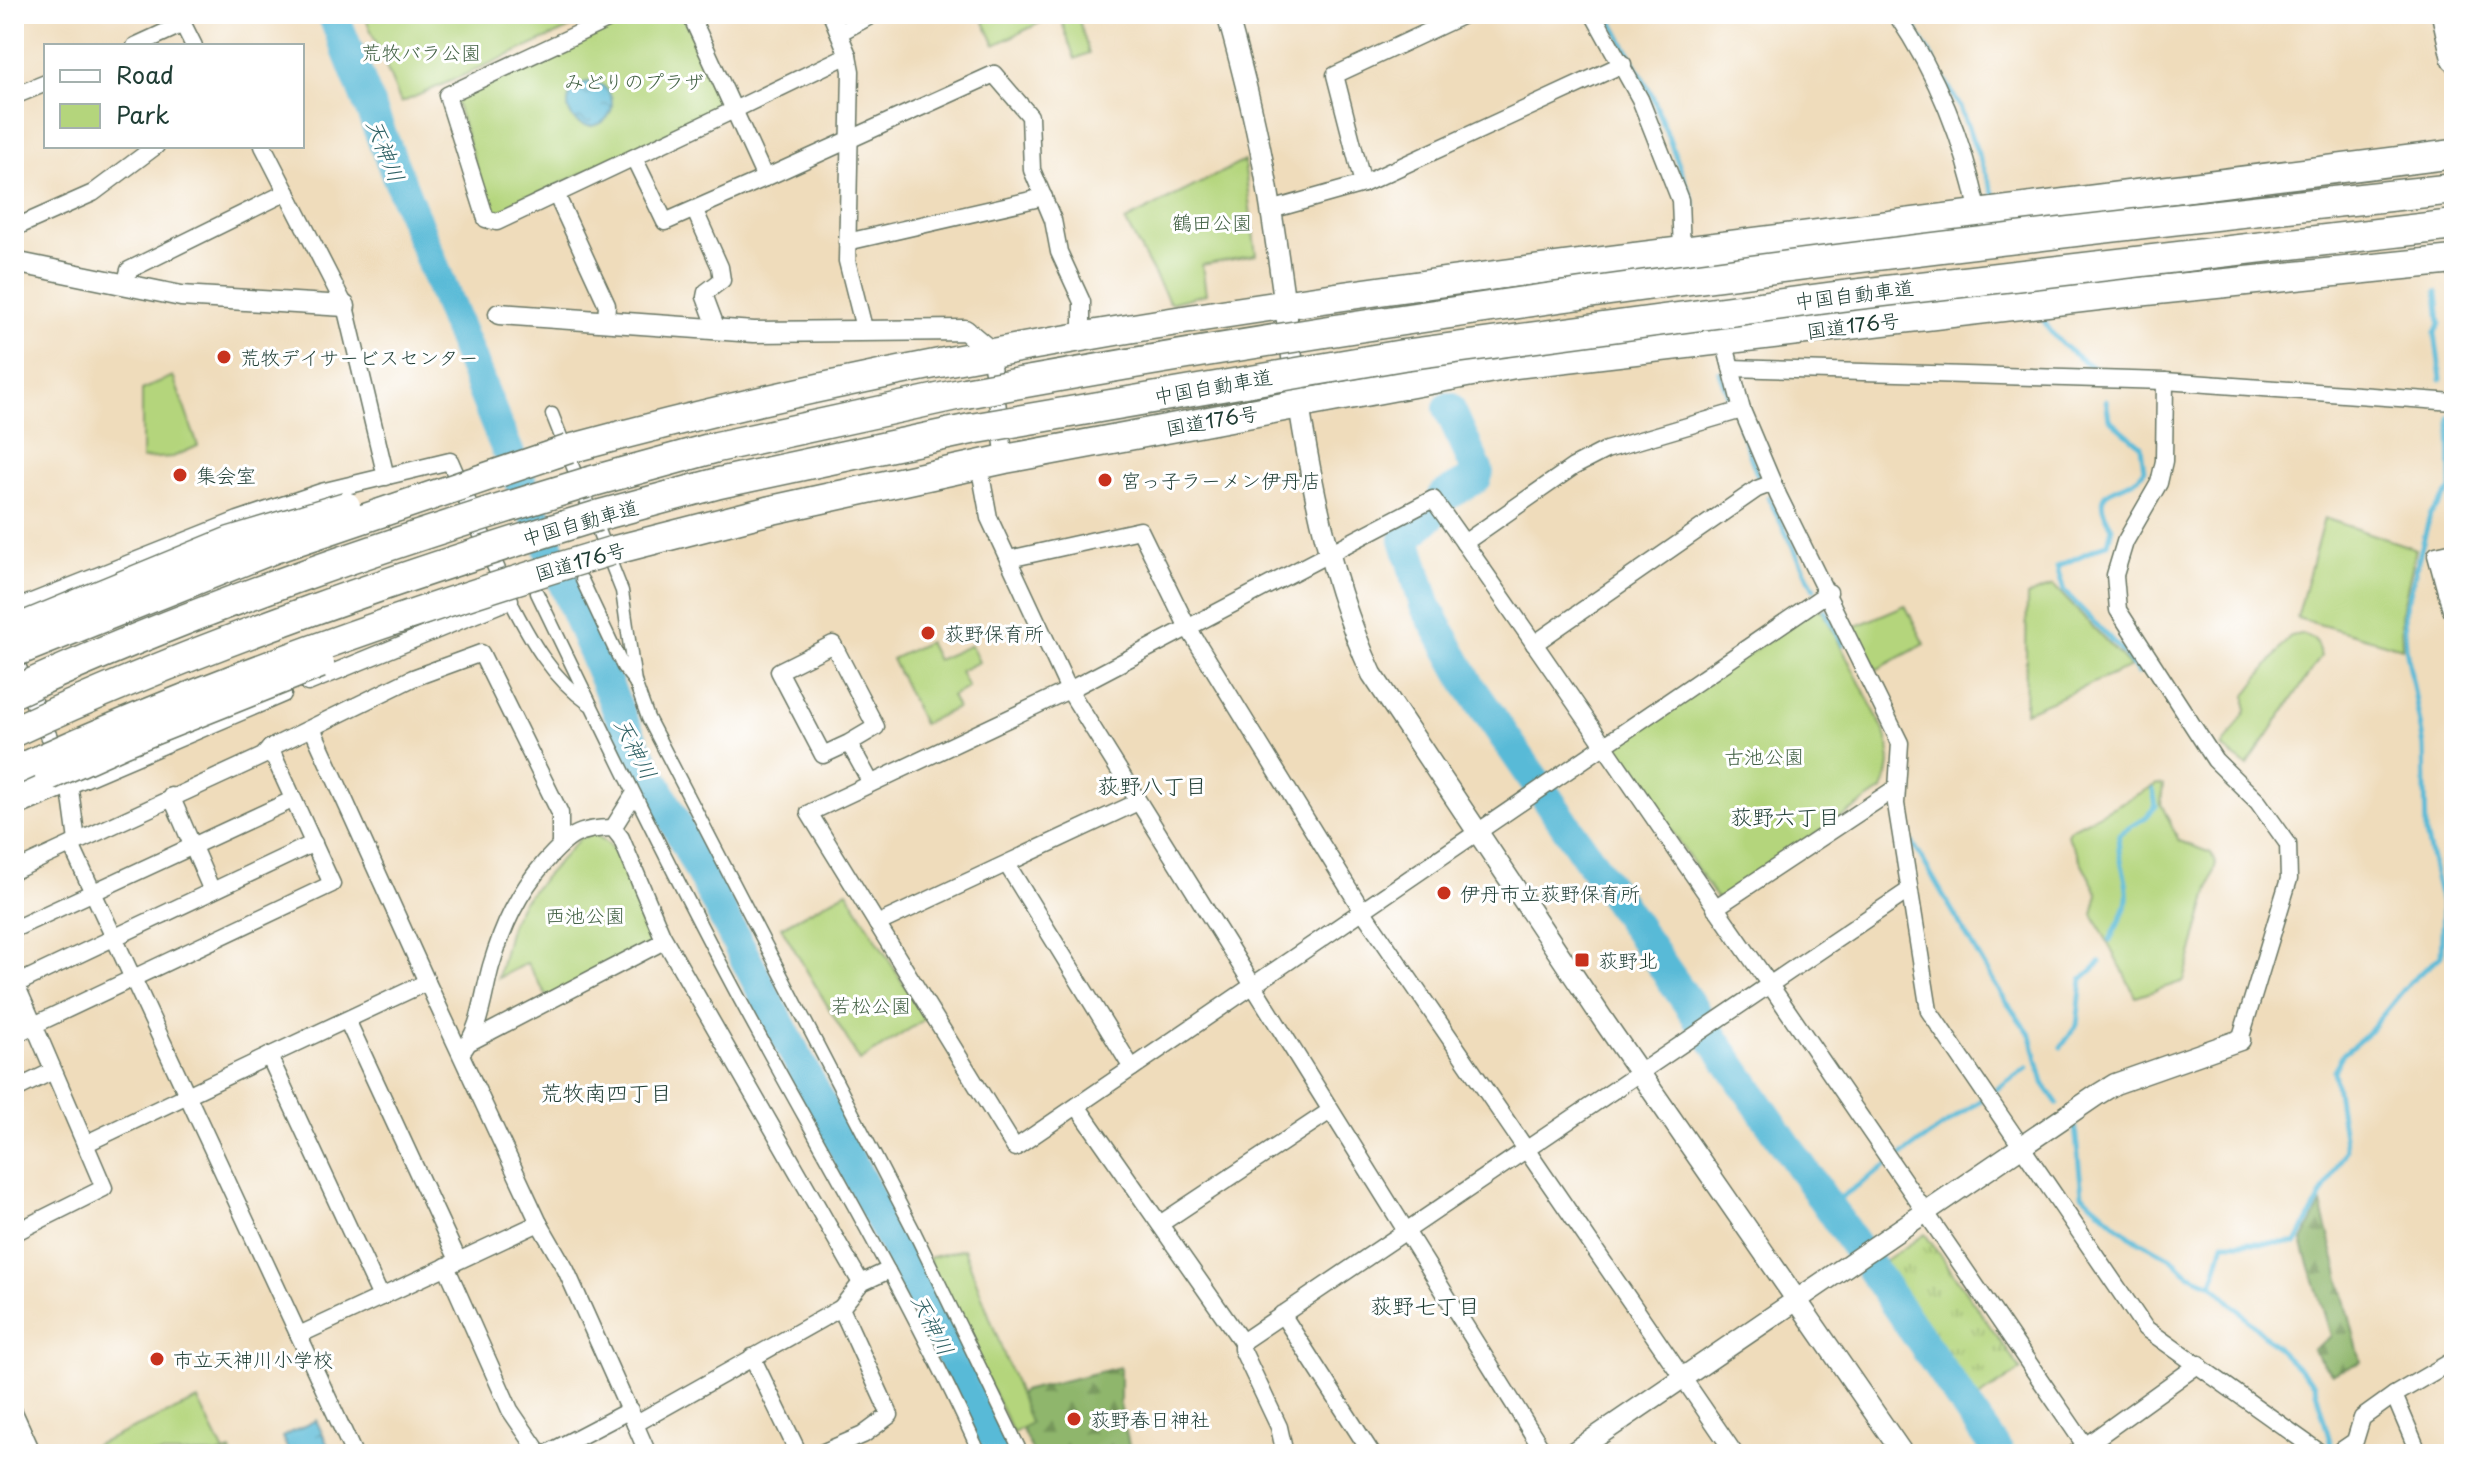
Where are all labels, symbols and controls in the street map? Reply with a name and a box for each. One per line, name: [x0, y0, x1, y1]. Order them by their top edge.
park label: 荒牧バラ公園: [361, 37, 481, 67]
legend: [44, 44, 304, 148]
text: Road: [116, 56, 174, 92]
park label: みどりのプラザ: [564, 66, 704, 96]
text: Park: [116, 96, 170, 132]
water label: 天神川: [359, 113, 415, 187]
park label: 鶴田公園: [1172, 207, 1252, 237]
street label: 中国自動車道: [1793, 272, 1915, 316]
street label: 国道176号: [1805, 304, 1901, 346]
place label: 荒牧デイサービスセンター: [240, 342, 478, 372]
marker: 荒牧デイサービスセンター: [215, 348, 233, 366]
street label: 中国自動車道: [1151, 361, 1275, 411]
street label: 国道176号: [1163, 397, 1261, 443]
place label: 集会室: [196, 460, 256, 490]
place label: 宮っ子ラーメン伊丹店: [1121, 465, 1321, 495]
marker: 集会室: [171, 466, 189, 484]
marker: 宮っ子ラーメン伊丹店: [1096, 471, 1114, 489]
street label: 中国自動車道: [518, 491, 642, 553]
street label: 国道176号: [531, 534, 629, 588]
place label: 荻野保育所: [944, 618, 1044, 648]
marker: 荻野保育所: [919, 624, 937, 642]
water label: 天神川: [607, 711, 667, 785]
park label: 古池公園: [1724, 741, 1804, 771]
district label: 荻野八丁目: [1097, 768, 1207, 801]
district label: 荻野六丁目: [1730, 799, 1840, 832]
place label: 伊丹市立荻野保育所: [1460, 878, 1640, 908]
marker: 伊丹市立荻野保育所: [1435, 884, 1453, 902]
park label: 西池公園: [545, 900, 625, 930]
place label: 荻野北: [1598, 945, 1658, 975]
marker: 荻野北: [1573, 951, 1591, 969]
park label: 若松公園: [831, 990, 911, 1020]
district label: 荒牧南四丁目: [540, 1075, 672, 1108]
water label: 天神川: [904, 1287, 964, 1361]
district label: 荻野七丁目: [1370, 1288, 1480, 1321]
place label: 市立天神川小学校: [173, 1344, 333, 1374]
marker: 市立天神川小学校: [148, 1350, 166, 1368]
place label: 荻野春日神社: [1090, 1404, 1210, 1434]
marker: 荻野春日神社: [1065, 1410, 1083, 1428]

